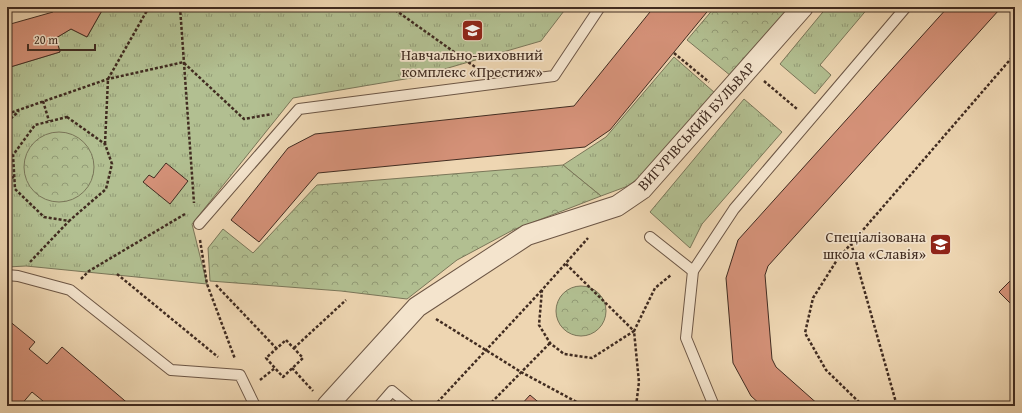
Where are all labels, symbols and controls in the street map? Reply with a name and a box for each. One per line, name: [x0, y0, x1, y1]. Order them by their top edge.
school or university icon: Навчально-виховний комплекс «Престиж»: [459, 18, 485, 44]
scale bar: [28, 26, 95, 52]
text: 20 m: [34, 31, 58, 48]
place label: Навчально-виховний комплекс «Престиж»: [401, 44, 543, 82]
street label: ВИГУРІВСЬКИЙ БУЛЬВАР: [632, 57, 760, 195]
place label: Спеціалізована школа «Славія»: [823, 226, 927, 264]
school or university icon: Спеціалізована школа «Славія»: [928, 232, 954, 258]

